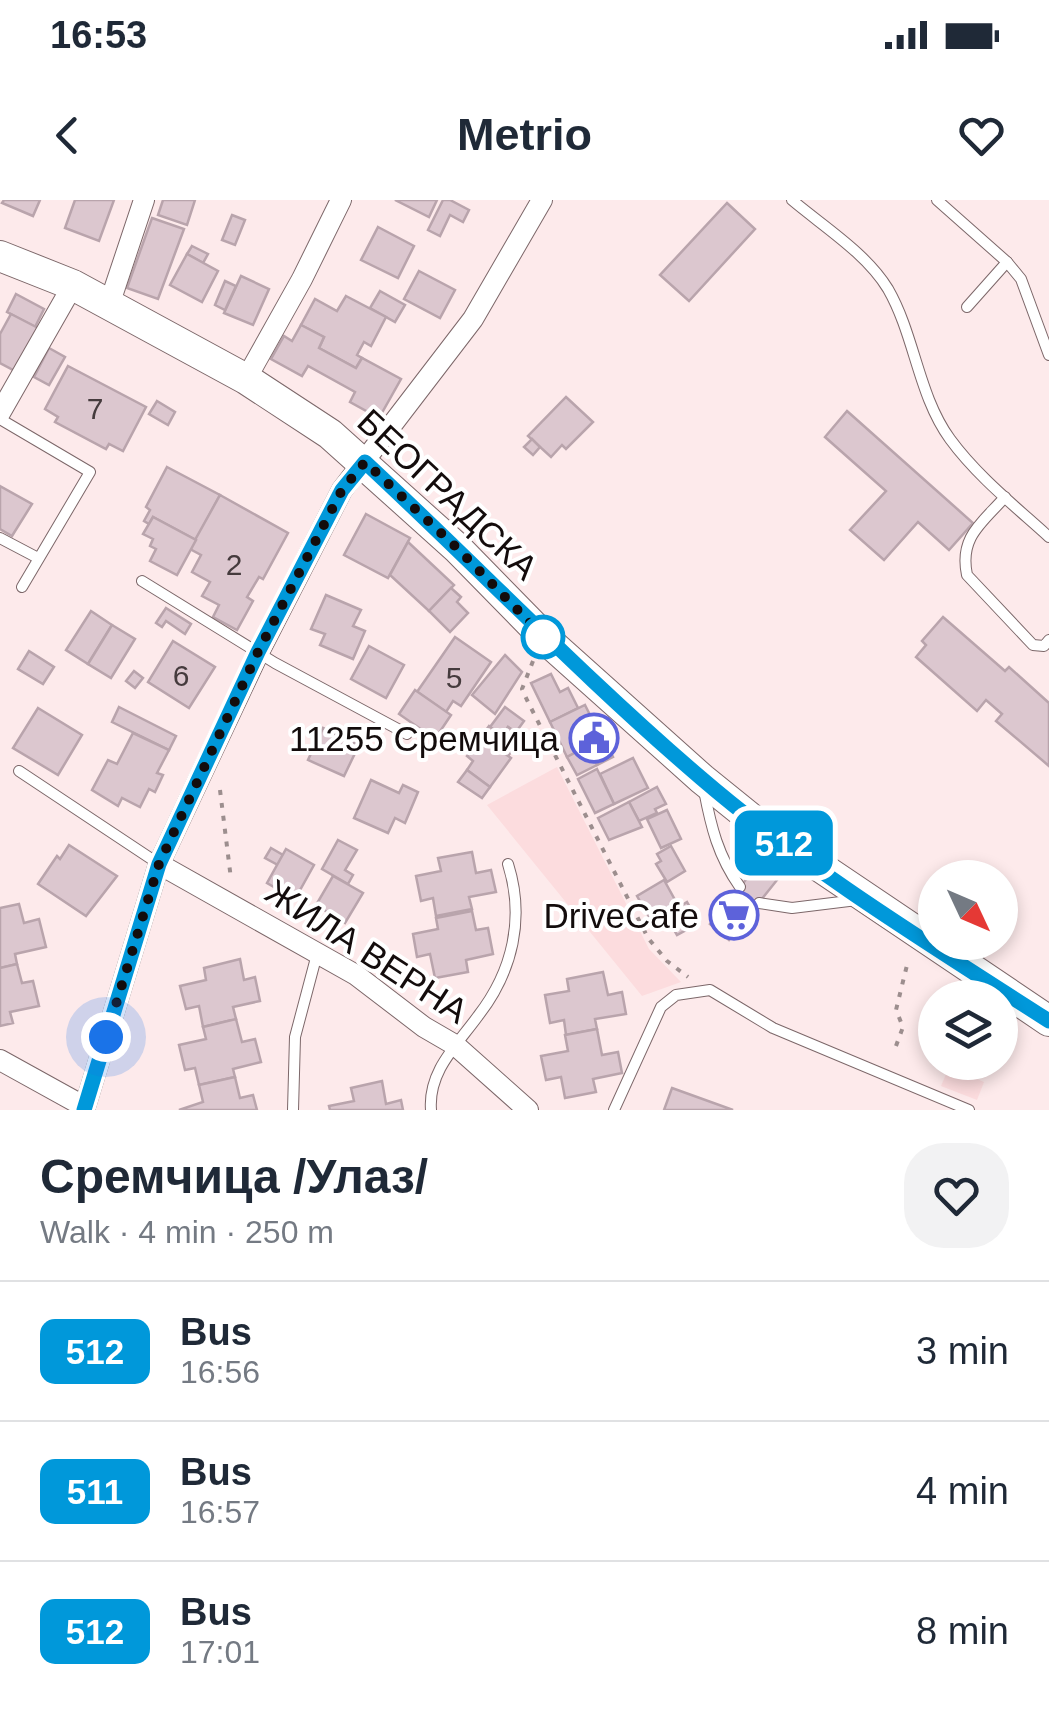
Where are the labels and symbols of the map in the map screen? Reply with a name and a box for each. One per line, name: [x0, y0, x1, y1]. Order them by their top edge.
house number: 7: [87, 392, 103, 425]
street label: БЕОГРАДСКА: [350, 401, 546, 587]
house number: 2: [226, 548, 242, 581]
unlabelled marker: [522, 616, 564, 658]
house number: 6: [173, 659, 189, 692]
house number: 5: [446, 661, 462, 694]
public building icon: 11255 Сремчица: [568, 712, 620, 764]
place label: 11255 Сремчица: [289, 719, 560, 758]
line badge: 512: [726, 810, 842, 876]
north arrow: [918, 860, 1018, 960]
street label: ЖИЛА ВЕРНА: [259, 871, 476, 1031]
supermarket icon: DriveCafe: [708, 889, 760, 941]
place label: DriveCafe: [543, 896, 699, 935]
your location: [81, 1012, 131, 1062]

